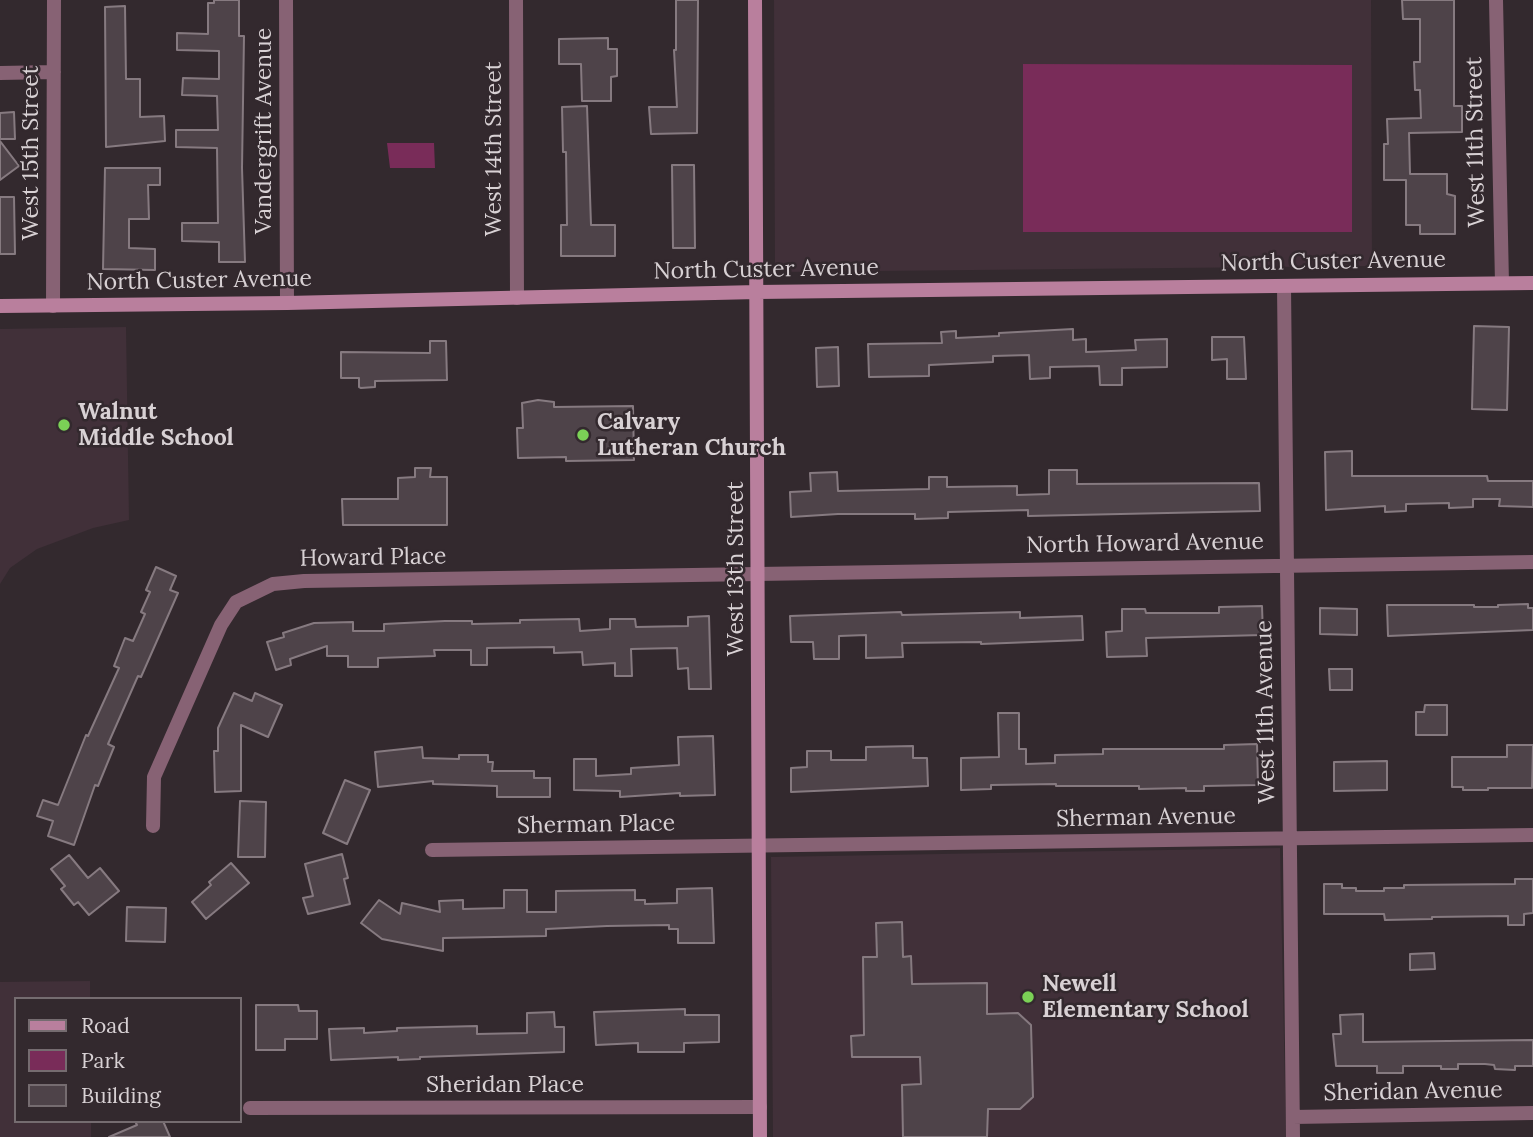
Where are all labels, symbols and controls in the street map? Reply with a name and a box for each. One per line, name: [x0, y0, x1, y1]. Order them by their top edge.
street label: Vandergrift Avenue: [250, 28, 278, 234]
street label: West 11th Street: [1461, 56, 1491, 228]
street label: West 14th Street: [480, 62, 508, 236]
street label: West 15th Street: [17, 66, 45, 240]
street label: North Custer Avenue: [1220, 246, 1446, 278]
street label: North Custer Avenue: [653, 254, 879, 286]
street label: North Custer Avenue: [86, 265, 312, 297]
place label: Walnut Middle School: [78, 398, 234, 452]
place label: Calvary Lutheran Church: [597, 408, 786, 462]
marker: Walnut Middle School: [56, 417, 72, 433]
marker: Calvary Lutheran Church: [575, 427, 591, 443]
street label: West 13th Street: [722, 481, 750, 657]
street label: North Howard Avenue: [1026, 528, 1264, 560]
street label: Howard Place: [299, 543, 447, 573]
street label: West 11th Avenue: [1251, 620, 1281, 804]
street label: Sherman Avenue: [1056, 803, 1236, 833]
street label: Sherman Place: [517, 810, 675, 840]
place label: Newell Elementary School: [1042, 970, 1249, 1024]
marker: Newell Elementary School: [1020, 989, 1036, 1005]
legend: [14, 997, 242, 1123]
text: Road: [81, 1012, 130, 1039]
text: Park: [81, 1047, 125, 1074]
street label: Sheridan Place: [426, 1071, 584, 1099]
street label: Sheridan Avenue: [1323, 1077, 1503, 1107]
text: Building: [81, 1082, 161, 1109]

